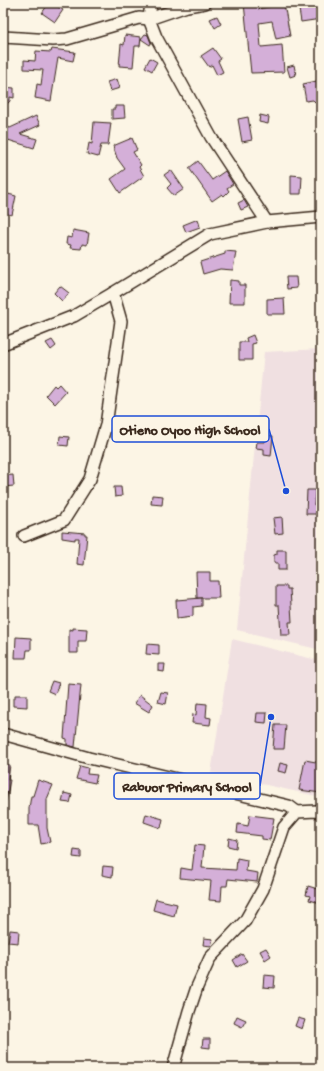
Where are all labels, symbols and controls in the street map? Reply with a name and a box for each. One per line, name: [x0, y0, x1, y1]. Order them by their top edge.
callout: Otieno Oyoo High School: [112, 416, 269, 442]
text: Otieno Oyoo High School: [119, 423, 261, 440]
callout: Rabuor Primary School: [114, 773, 260, 799]
text: Rabuor Primary School: [121, 780, 252, 797]

